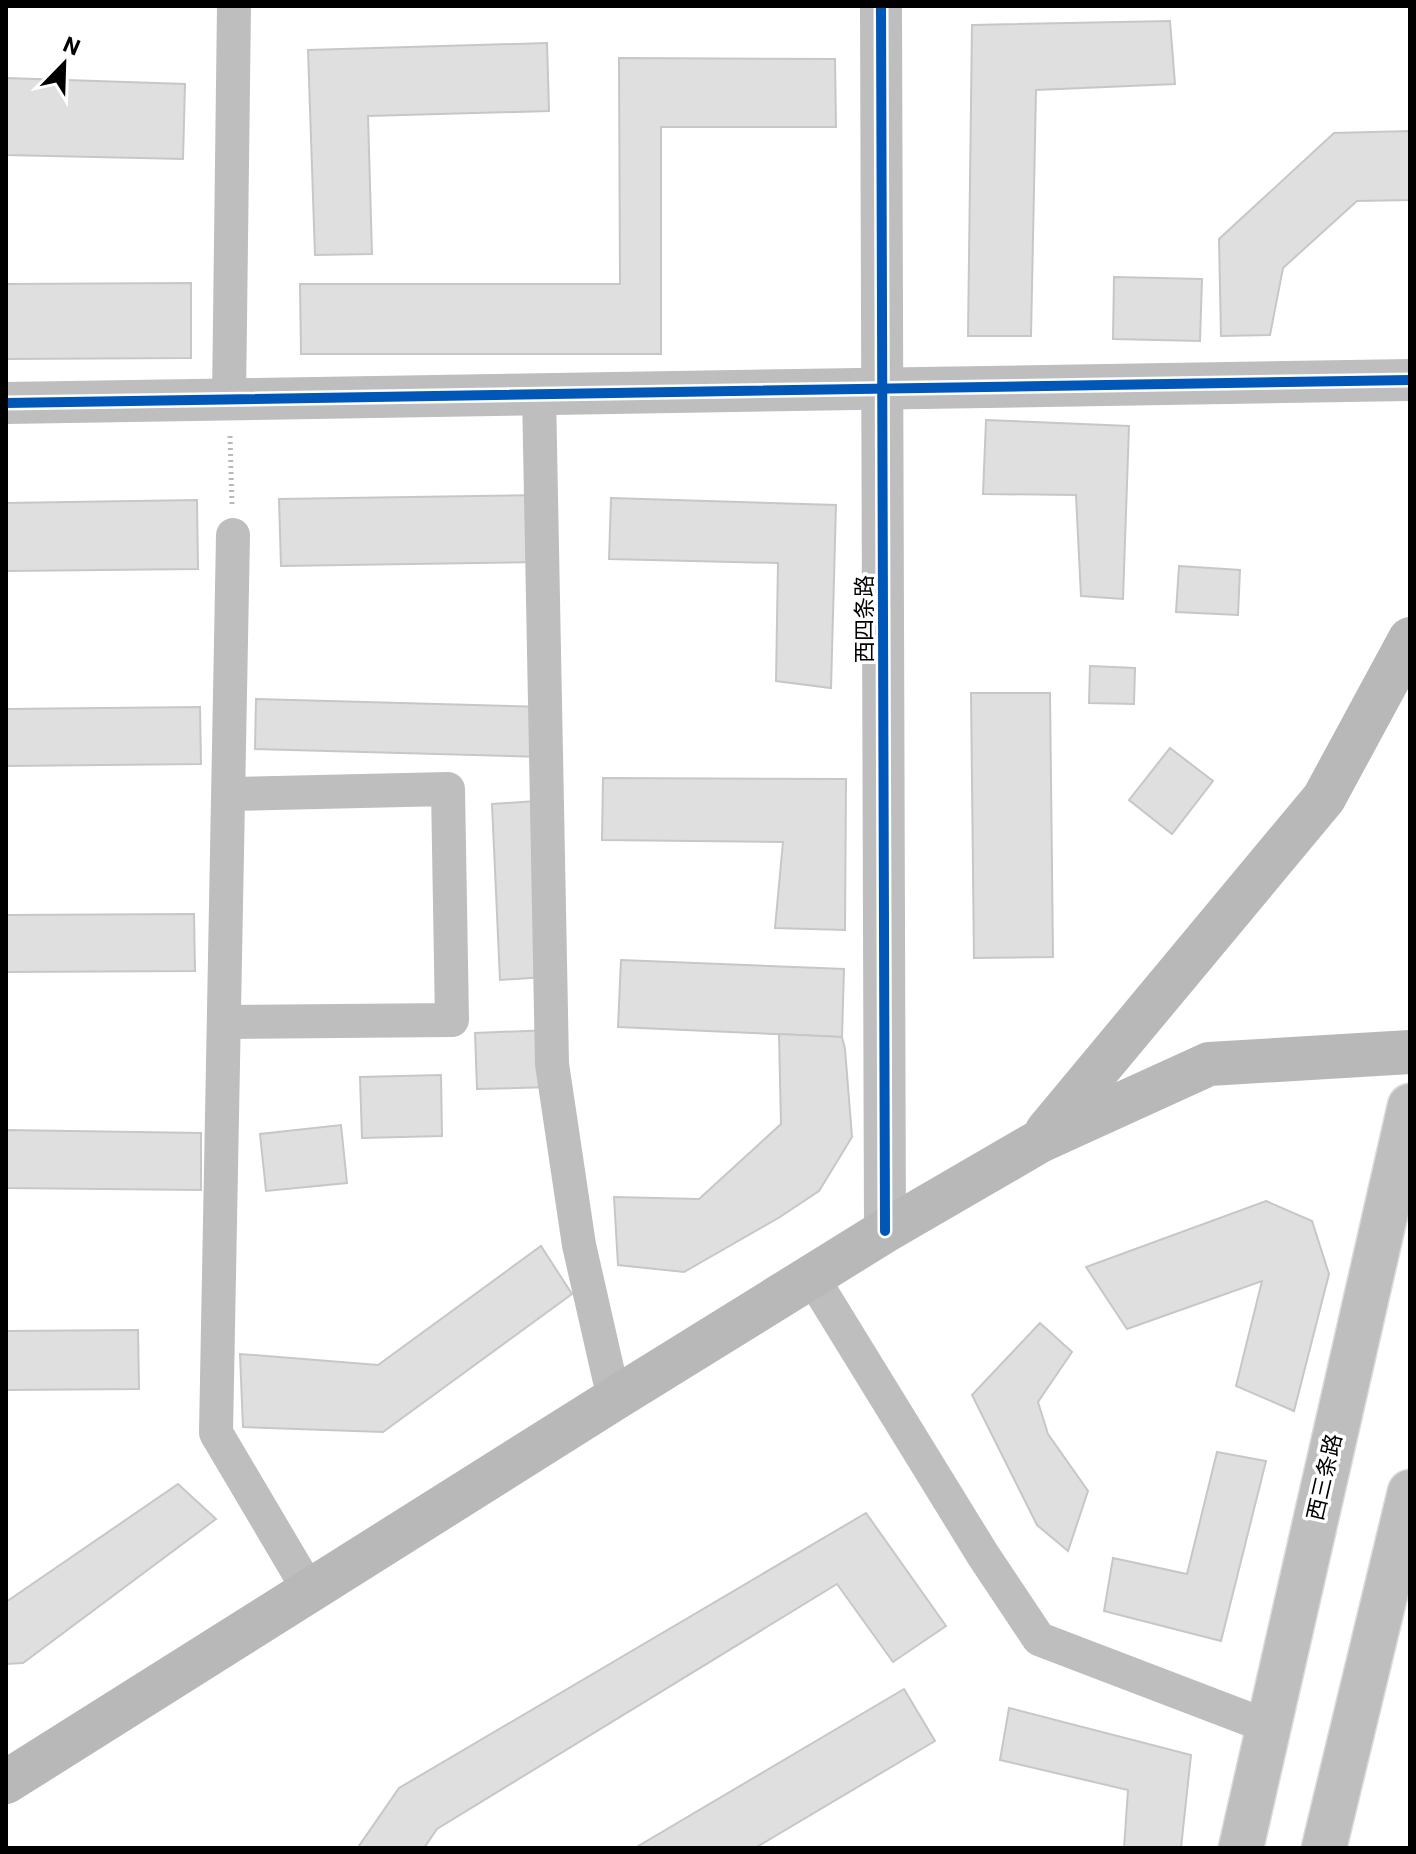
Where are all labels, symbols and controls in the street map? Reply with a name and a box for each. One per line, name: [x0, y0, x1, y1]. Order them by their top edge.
north arrow: [24, 24, 104, 104]
text: N: [60, 32, 84, 61]
street label: 西四条路: [852, 575, 877, 663]
street label: 西三条路: [1302, 1431, 1347, 1523]

